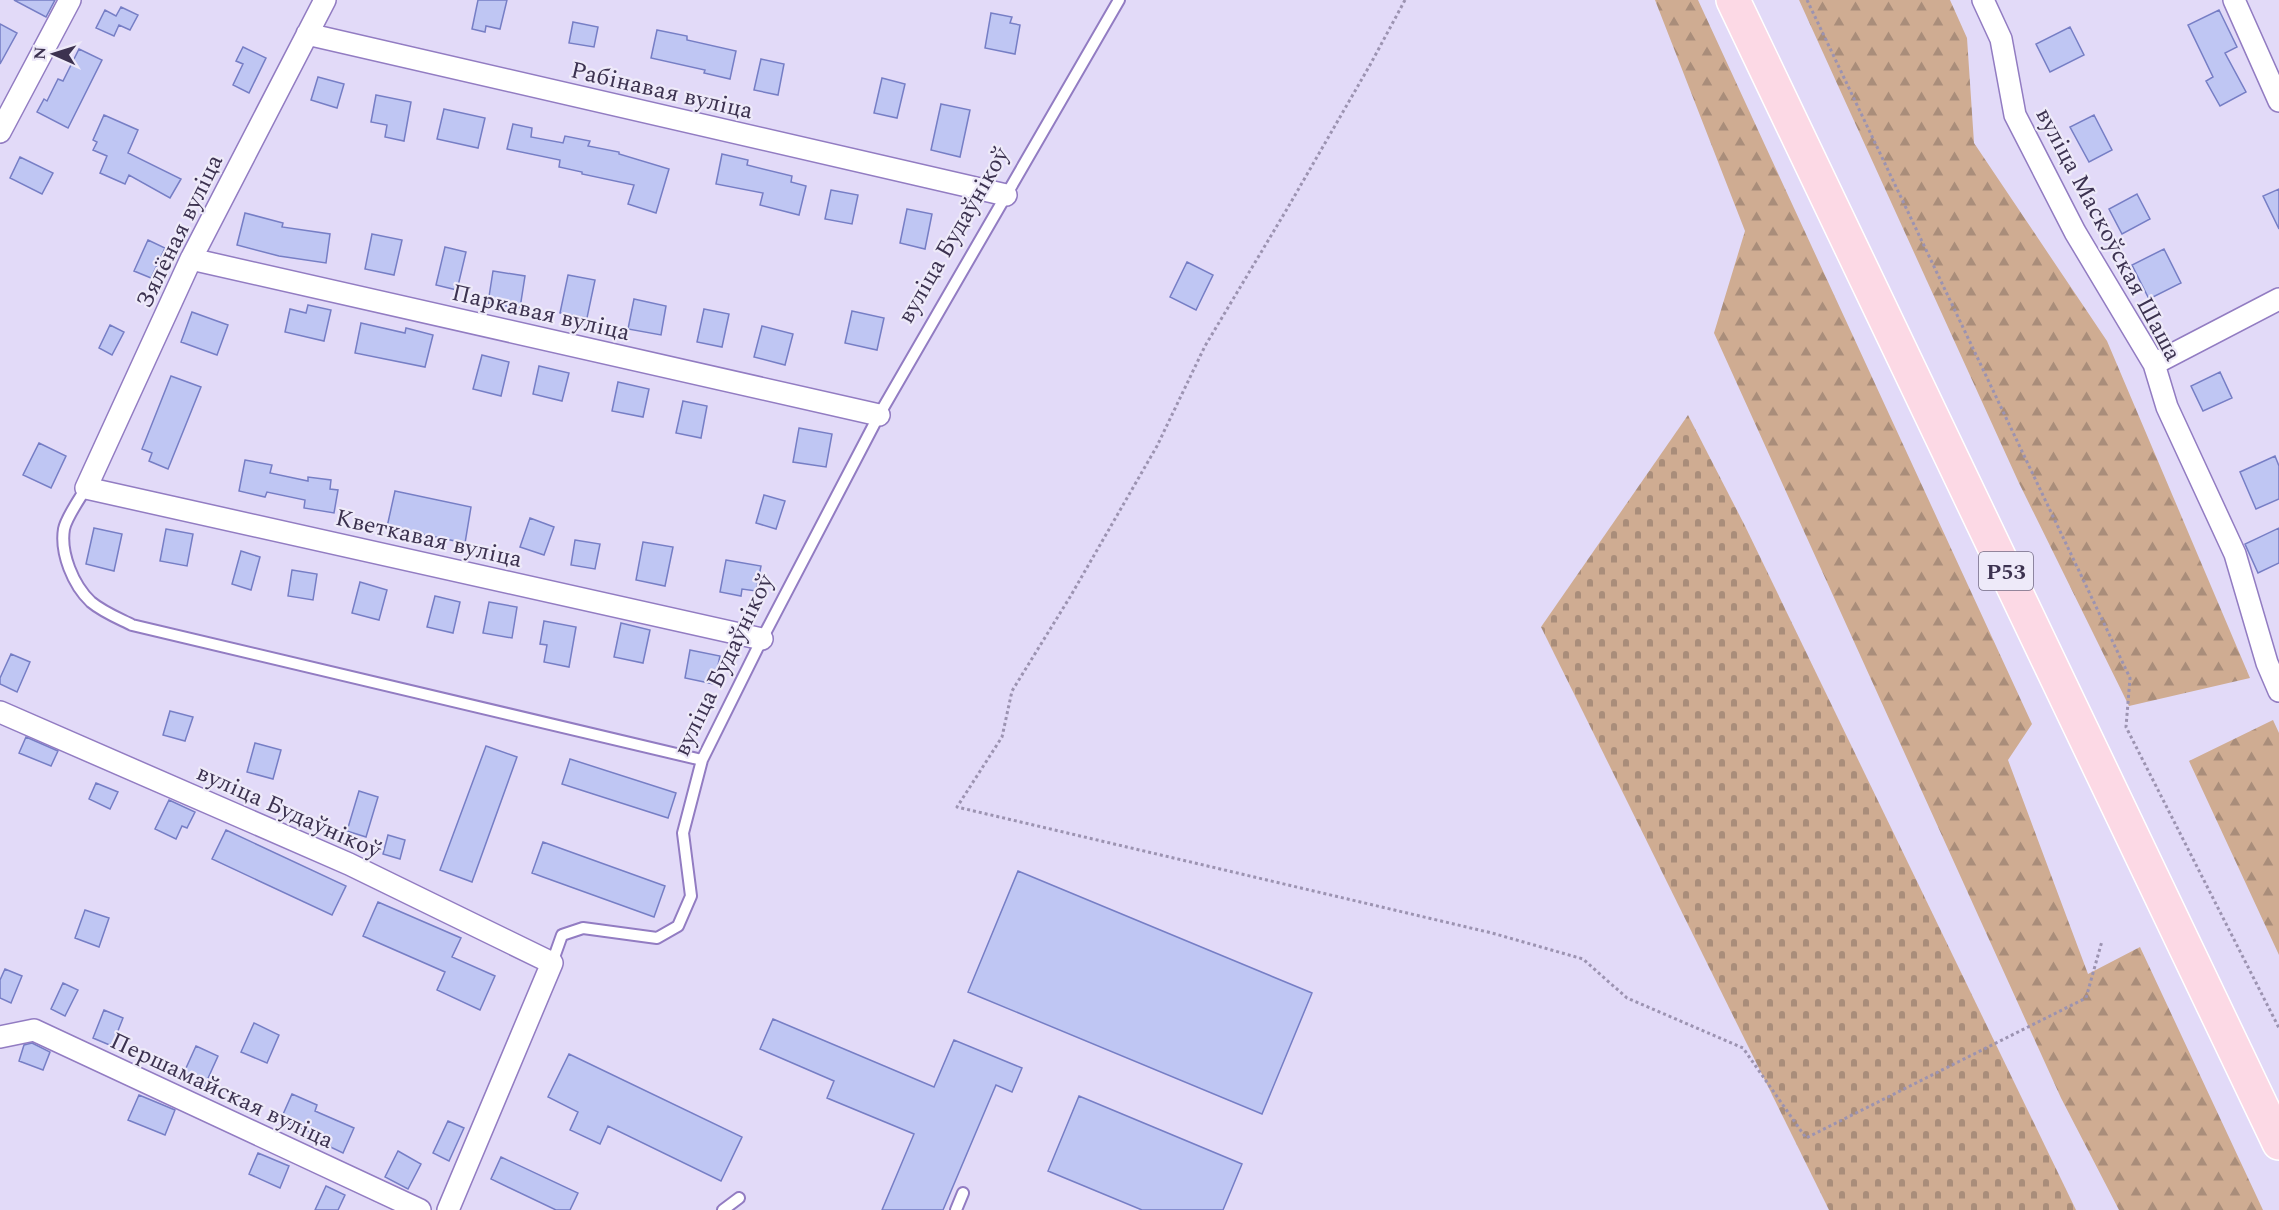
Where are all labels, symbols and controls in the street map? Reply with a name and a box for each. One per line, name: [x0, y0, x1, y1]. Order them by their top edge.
north arrow: [24, 24, 84, 84]
text: N: [28, 46, 52, 60]
street label: Рабінавая вуліца: [567, 52, 757, 130]
street label: вуліца Маскоўская Шаша: [2026, 101, 2191, 368]
street label: вуліца Будаўнікоў: [889, 139, 1020, 331]
street label: Зялёная вуліца: [127, 148, 233, 315]
street label: Паркавая вуліца: [448, 275, 634, 351]
street label: Кветкавая вуліца: [332, 500, 526, 578]
road number: Р53: [1979, 552, 2033, 590]
street label: вуліца Будаўнікоў: [664, 567, 784, 763]
street label: вуліца Будаўнікоў: [191, 755, 388, 869]
street label: Першамайская вуліца: [104, 1023, 340, 1159]

